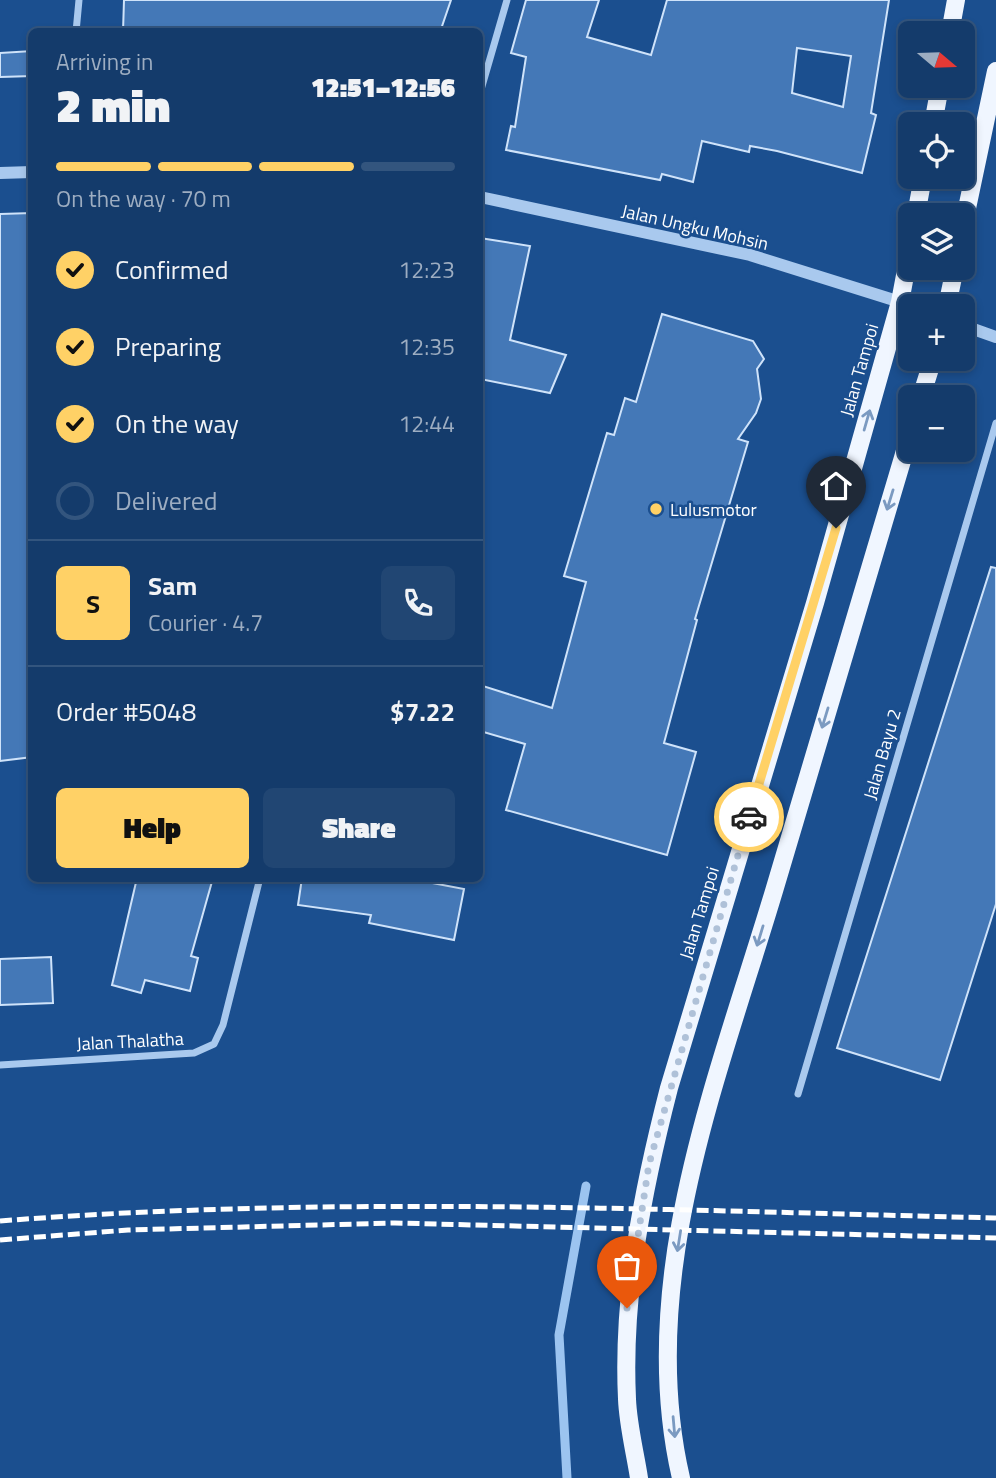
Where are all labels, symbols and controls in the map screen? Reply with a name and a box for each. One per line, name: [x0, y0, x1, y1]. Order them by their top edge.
north arrow: [898, 21, 975, 98]
map controls: [898, 21, 975, 462]
text: Arriving in: [56, 44, 153, 79]
text: 12:51–12:56: [311, 68, 455, 107]
text: 2 min: [56, 70, 170, 140]
button: locate: [898, 112, 975, 189]
text: On the way · 70 m: [56, 181, 231, 216]
street label: Jalan Ungku Mohsin: [619, 197, 771, 257]
button: layers: [898, 203, 975, 280]
text: Confirmed: [115, 250, 229, 289]
icon: check: [56, 251, 94, 289]
text: 12:23: [398, 252, 455, 287]
button: +: [898, 294, 975, 371]
street label: Jalan Tampoi: [833, 320, 885, 420]
text: Preparing: [115, 327, 221, 366]
icon: check: [56, 328, 94, 366]
text: 12:35: [398, 329, 455, 364]
button: −: [898, 385, 975, 462]
text: On the way: [115, 404, 239, 443]
icon: check: [56, 405, 94, 443]
text: 12:44: [398, 406, 455, 441]
one-way arrow: [861, 409, 874, 432]
pin: [806, 456, 866, 528]
icon: home: [817, 467, 855, 505]
text: Delivered: [115, 481, 218, 520]
one-way arrow: [883, 488, 896, 510]
place label: Lulusmotor: [670, 496, 757, 523]
marker: Lulusmotor: [648, 501, 664, 517]
text: Sam: [148, 566, 197, 605]
button: phone: [381, 566, 455, 640]
text: S: [86, 584, 100, 623]
text: Courier · 4.7: [148, 605, 263, 640]
text: Order #5048: [56, 692, 196, 731]
text: $7.22: [390, 692, 455, 731]
street label: Jalan Bayu 2: [856, 705, 908, 803]
one-way arrow: [818, 706, 831, 728]
courier: [714, 782, 784, 852]
button: Help: [56, 788, 249, 868]
button: Share: [263, 788, 455, 868]
icon: car: [730, 798, 768, 836]
street label: Jalan Tampoi: [672, 863, 726, 963]
one-way arrow: [753, 924, 766, 946]
street label: Jalan Thalatha: [76, 1025, 184, 1057]
one-way arrow: [672, 1229, 685, 1252]
pin: [597, 1236, 657, 1308]
icon: bag: [608, 1247, 646, 1285]
one-way arrow: [668, 1416, 681, 1438]

